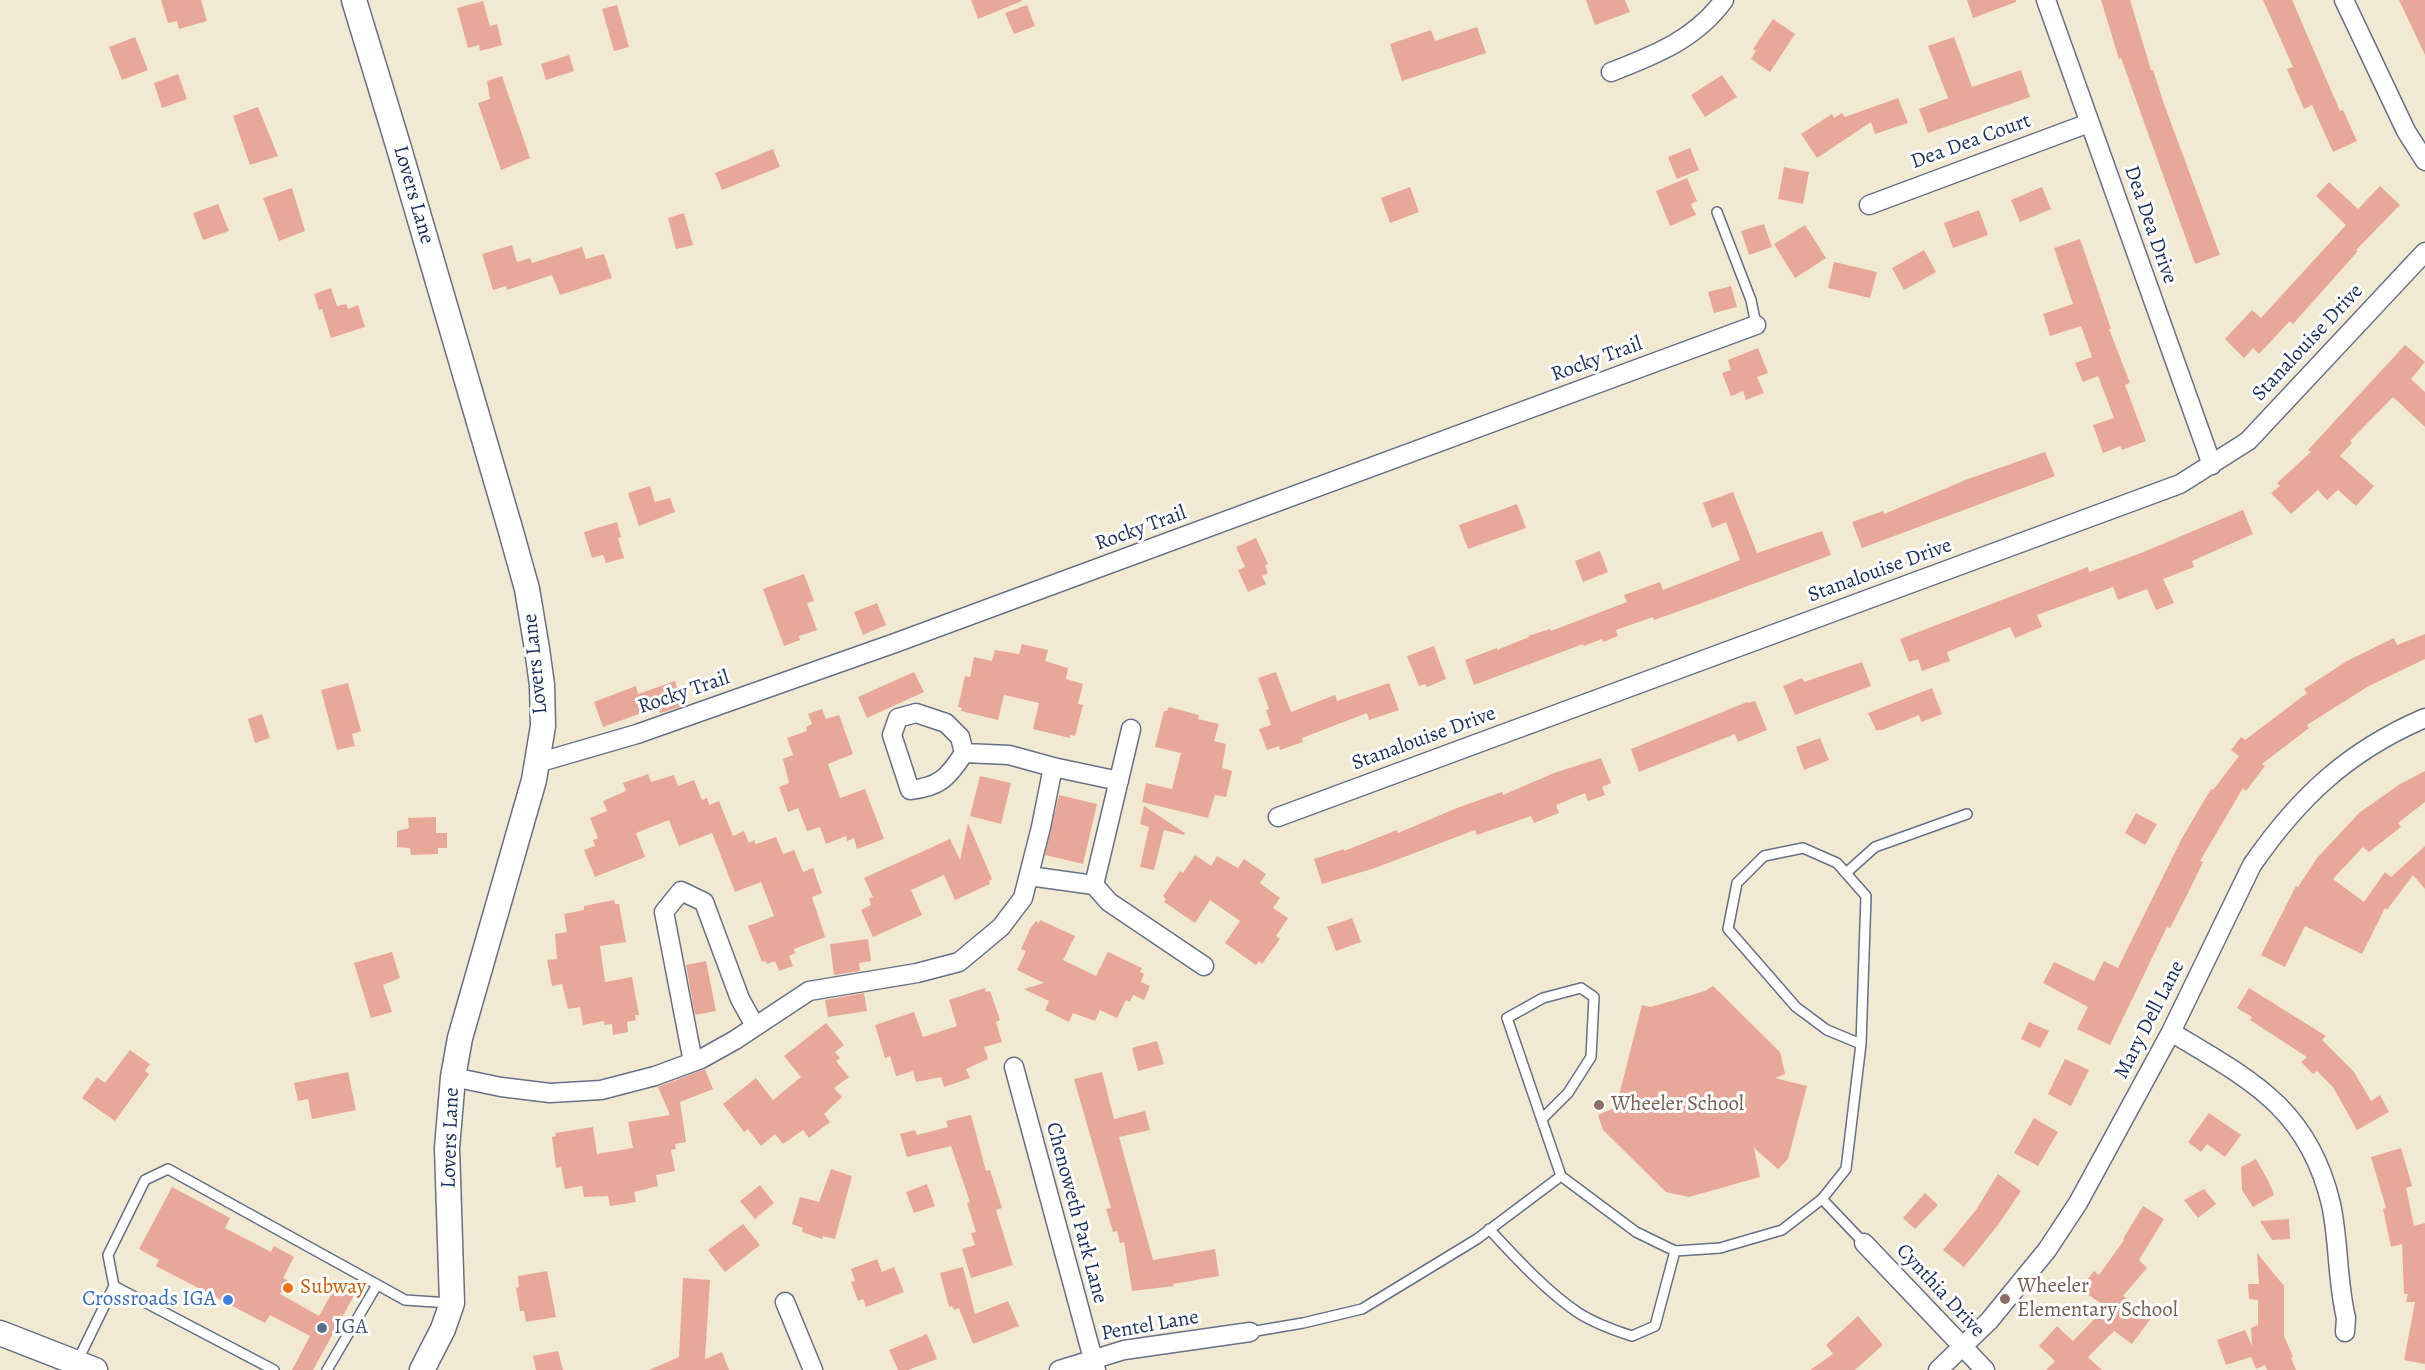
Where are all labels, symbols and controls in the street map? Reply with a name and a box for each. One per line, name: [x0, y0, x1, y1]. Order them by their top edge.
street label: Dea Dea Court: [1908, 109, 2034, 175]
street label: Lovers Lane: [387, 143, 439, 247]
street label: Dea Dea Drive: [2118, 163, 2182, 287]
street label: Stanalouise Drive: [2247, 279, 2369, 407]
street label: Rocky Trail: [1548, 332, 1646, 388]
street label: Rocky Trail: [1092, 501, 1190, 557]
street label: Stanalouise Drive: [1805, 533, 1955, 609]
street label: Lovers Lane: [518, 612, 554, 716]
street label: Rocky Trail: [635, 666, 733, 720]
street label: Stanalouise Drive: [1349, 701, 1499, 777]
street label: Mary Dell Lane: [2109, 957, 2191, 1083]
street label: Lovers Lane: [437, 1087, 465, 1189]
place label: Wheeler School: [1611, 1092, 1744, 1118]
marker: Wheeler School: [1592, 1098, 1606, 1112]
street label: Chenoweth Park Lane: [1040, 1120, 1112, 1306]
street label: Cynthia Drive: [1890, 1239, 1990, 1343]
place label: Wheeler Elementary School: [2017, 1274, 2178, 1324]
place label: Subway: [300, 1275, 366, 1301]
marker: Subway: [281, 1281, 295, 1295]
place label: Crossroads IGA: [82, 1287, 216, 1313]
marker: Wheeler Elementary School: [1998, 1292, 2012, 1306]
marker: Crossroads IGA: [221, 1293, 235, 1307]
street label: Pentel Lane: [1099, 1305, 1201, 1347]
place label: IGA: [334, 1315, 368, 1341]
marker: IGA: [315, 1321, 329, 1335]

